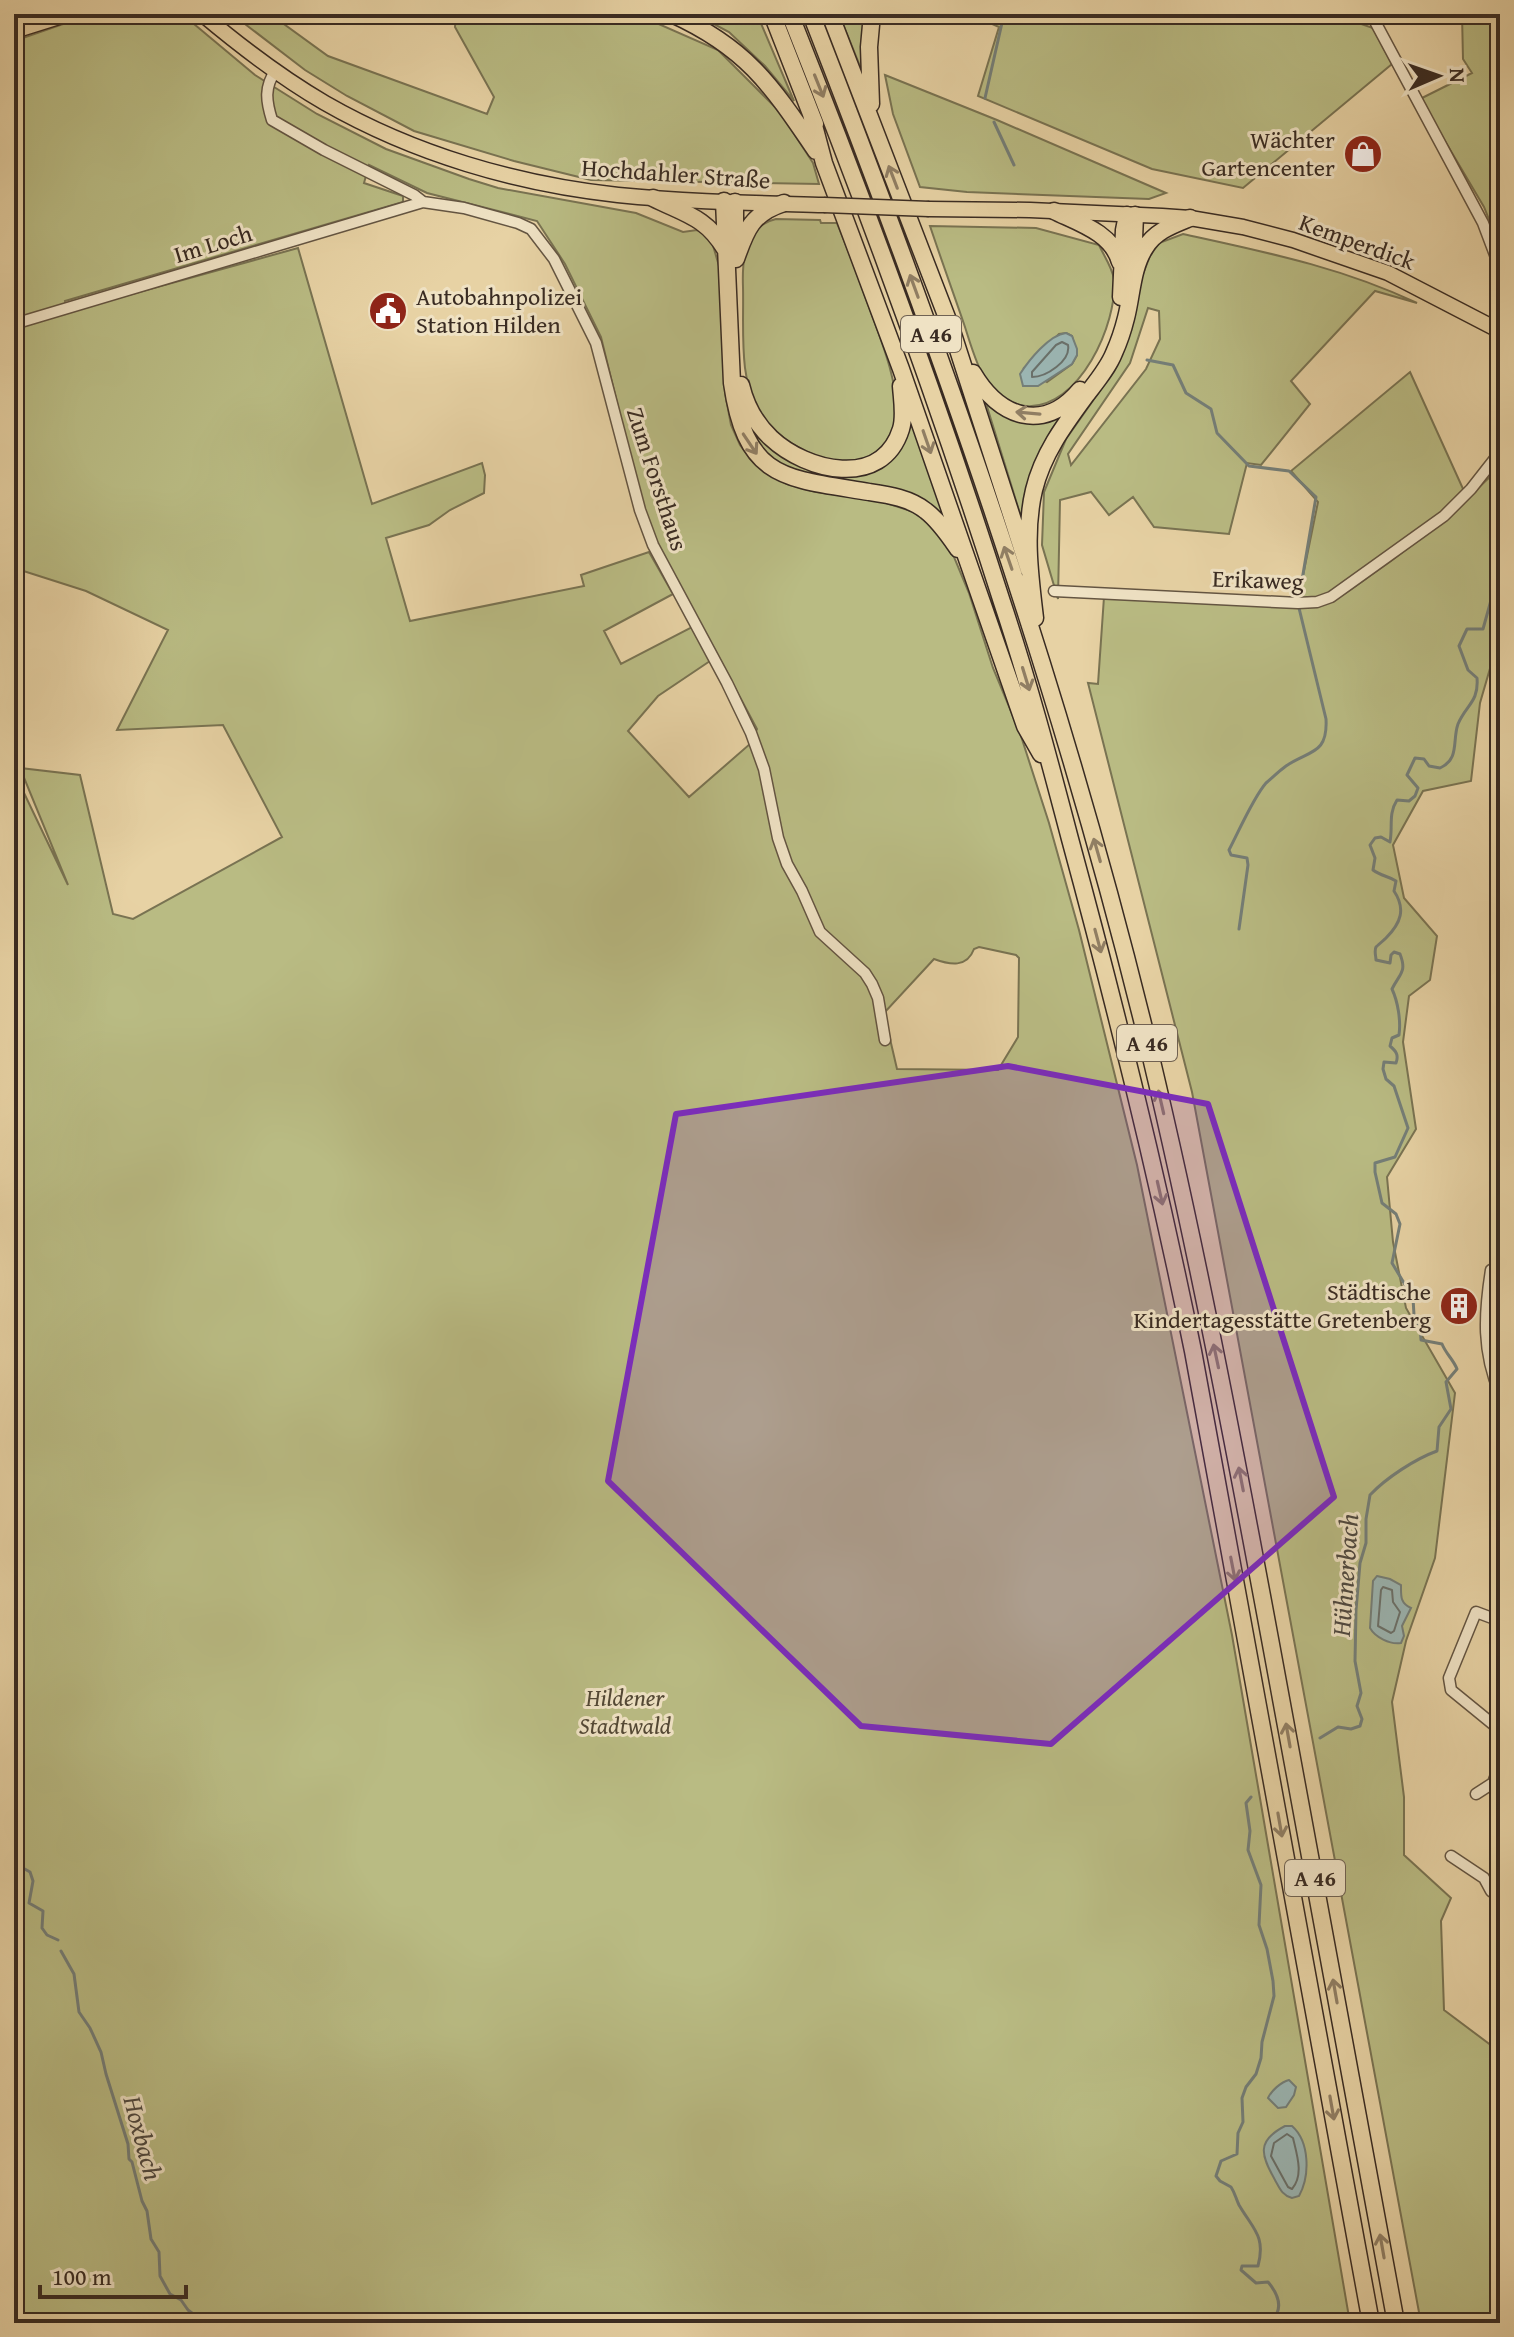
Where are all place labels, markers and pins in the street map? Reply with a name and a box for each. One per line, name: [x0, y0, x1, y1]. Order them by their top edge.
place label: Wächter Gartencenter: [1201, 122, 1335, 185]
shop icon: Wächter Gartencenter: [1342, 133, 1384, 175]
place label: Autobahnpolizei Station Hilden: [416, 279, 582, 342]
public building icon: Autobahnpolizei Station Hilden: [367, 290, 409, 332]
place label: Städtische Kindertagesstätte Gretenberg: [1134, 1274, 1431, 1337]
building icon: Städtische Kindertagesstätte Gretenberg: [1438, 1285, 1480, 1327]

